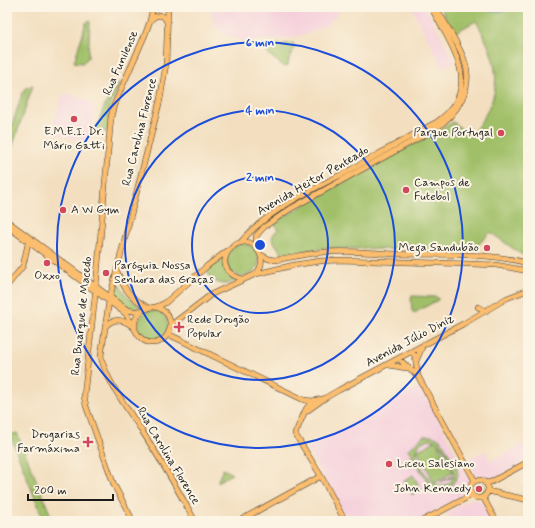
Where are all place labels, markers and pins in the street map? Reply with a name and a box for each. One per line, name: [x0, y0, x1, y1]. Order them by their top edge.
marker: E.M.E.I. Dr. Mário Gatti: [69, 114, 79, 124]
place label: E.M.E.I. Dr. Mário Gatti: [43, 124, 105, 154]
place label: Parque Portugal: [414, 125, 493, 141]
marker: Parque Portugal: [496, 128, 506, 138]
place label: Campos de Futebol: [414, 175, 470, 205]
marker: Campos de Futebol: [401, 185, 411, 195]
place label: A W Gym: [71, 202, 119, 218]
marker: A W Gym: [58, 205, 68, 215]
centre of rings: [253, 238, 267, 252]
place label: Mega Sandubão: [399, 240, 479, 257]
marker: Mega Sandubão: [482, 243, 492, 253]
marker: Oxxo: [42, 258, 52, 268]
place label: Paróquia Nossa Senhora das Graças: [114, 258, 214, 288]
place label: Oxxo: [34, 268, 60, 284]
marker: Paróquia Nossa Senhora das Graças: [101, 268, 111, 278]
place label: Rede Drogão Popular: [187, 312, 249, 342]
marker: Rede Drogão Popular: [174, 322, 184, 332]
place label: Drogarias Farmáxima: [17, 427, 80, 457]
marker: Drogarias Farmáxima: [83, 437, 93, 447]
place label: Liceu Salesiano: [397, 456, 475, 472]
marker: Liceu Salesiano: [384, 459, 394, 469]
place label: John Kennedy: [394, 481, 471, 497]
marker: John Kennedy: [474, 484, 484, 494]

